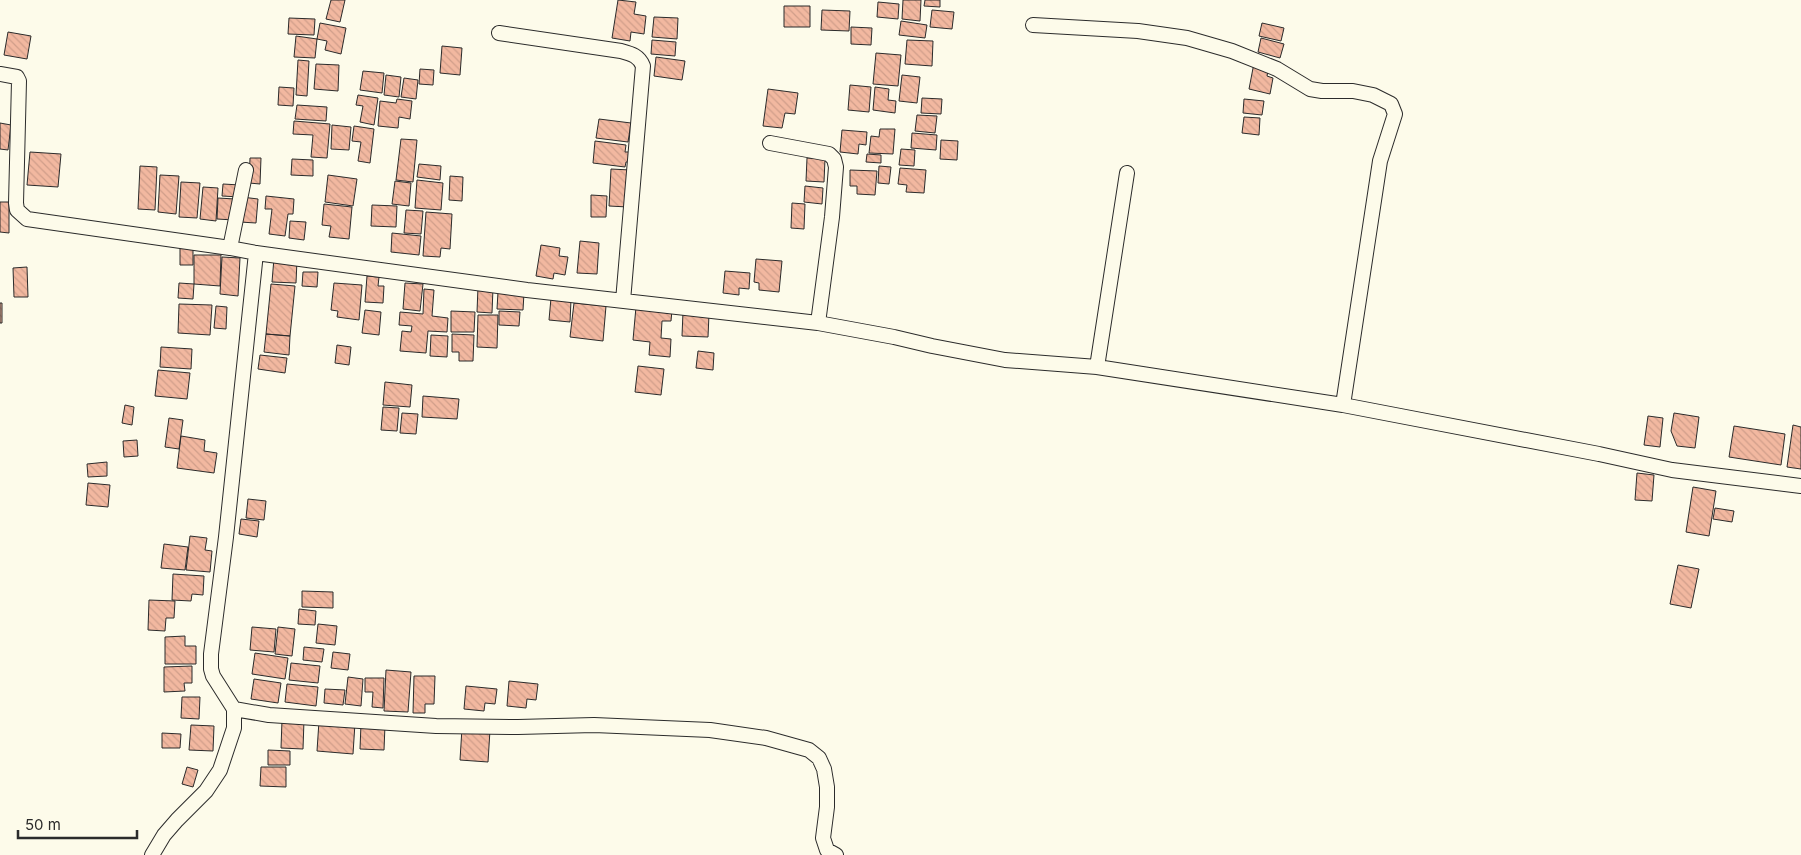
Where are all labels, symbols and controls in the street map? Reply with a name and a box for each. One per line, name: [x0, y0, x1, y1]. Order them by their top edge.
scale bar: [18, 808, 136, 840]
text: 50 m: [25, 815, 61, 834]

